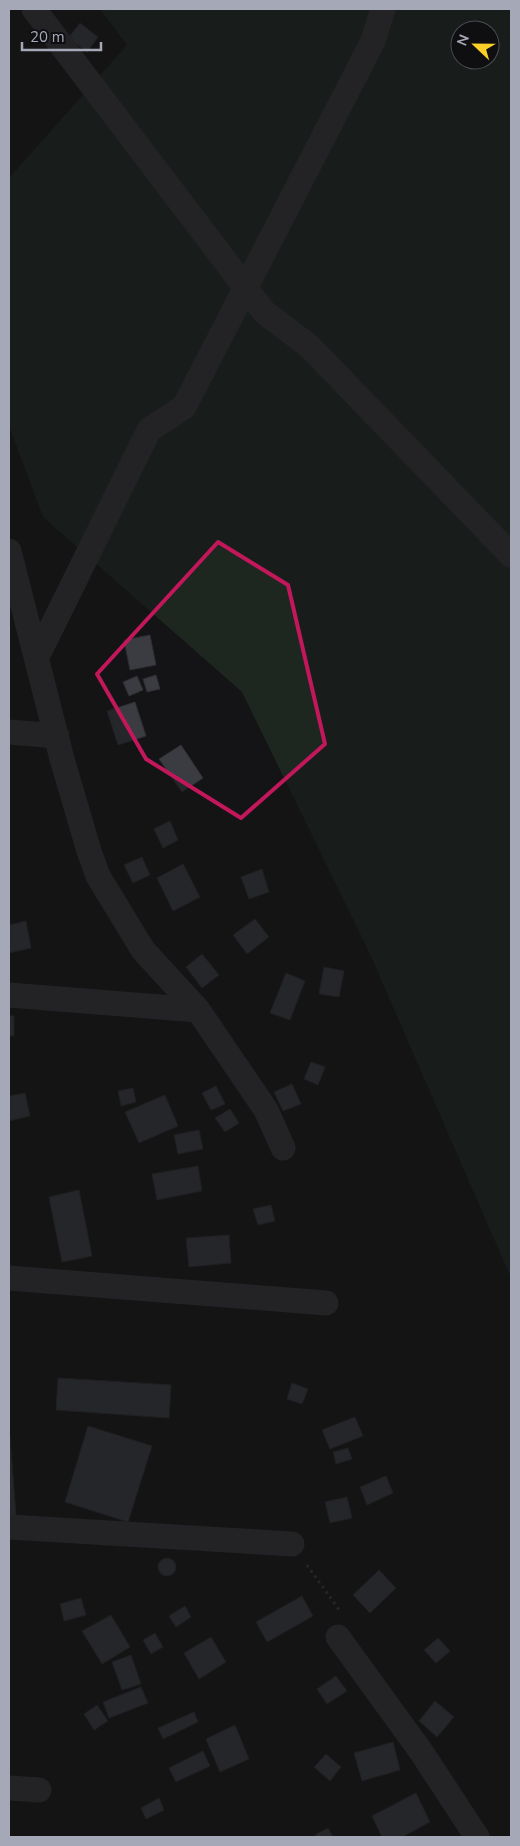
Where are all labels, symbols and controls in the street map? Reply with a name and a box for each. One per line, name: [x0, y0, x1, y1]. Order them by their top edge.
scale bar: [22, 20, 101, 52]
north arrow: [450, 20, 500, 70]
text: 20 m: [30, 27, 65, 47]
text: N: [453, 32, 474, 49]

